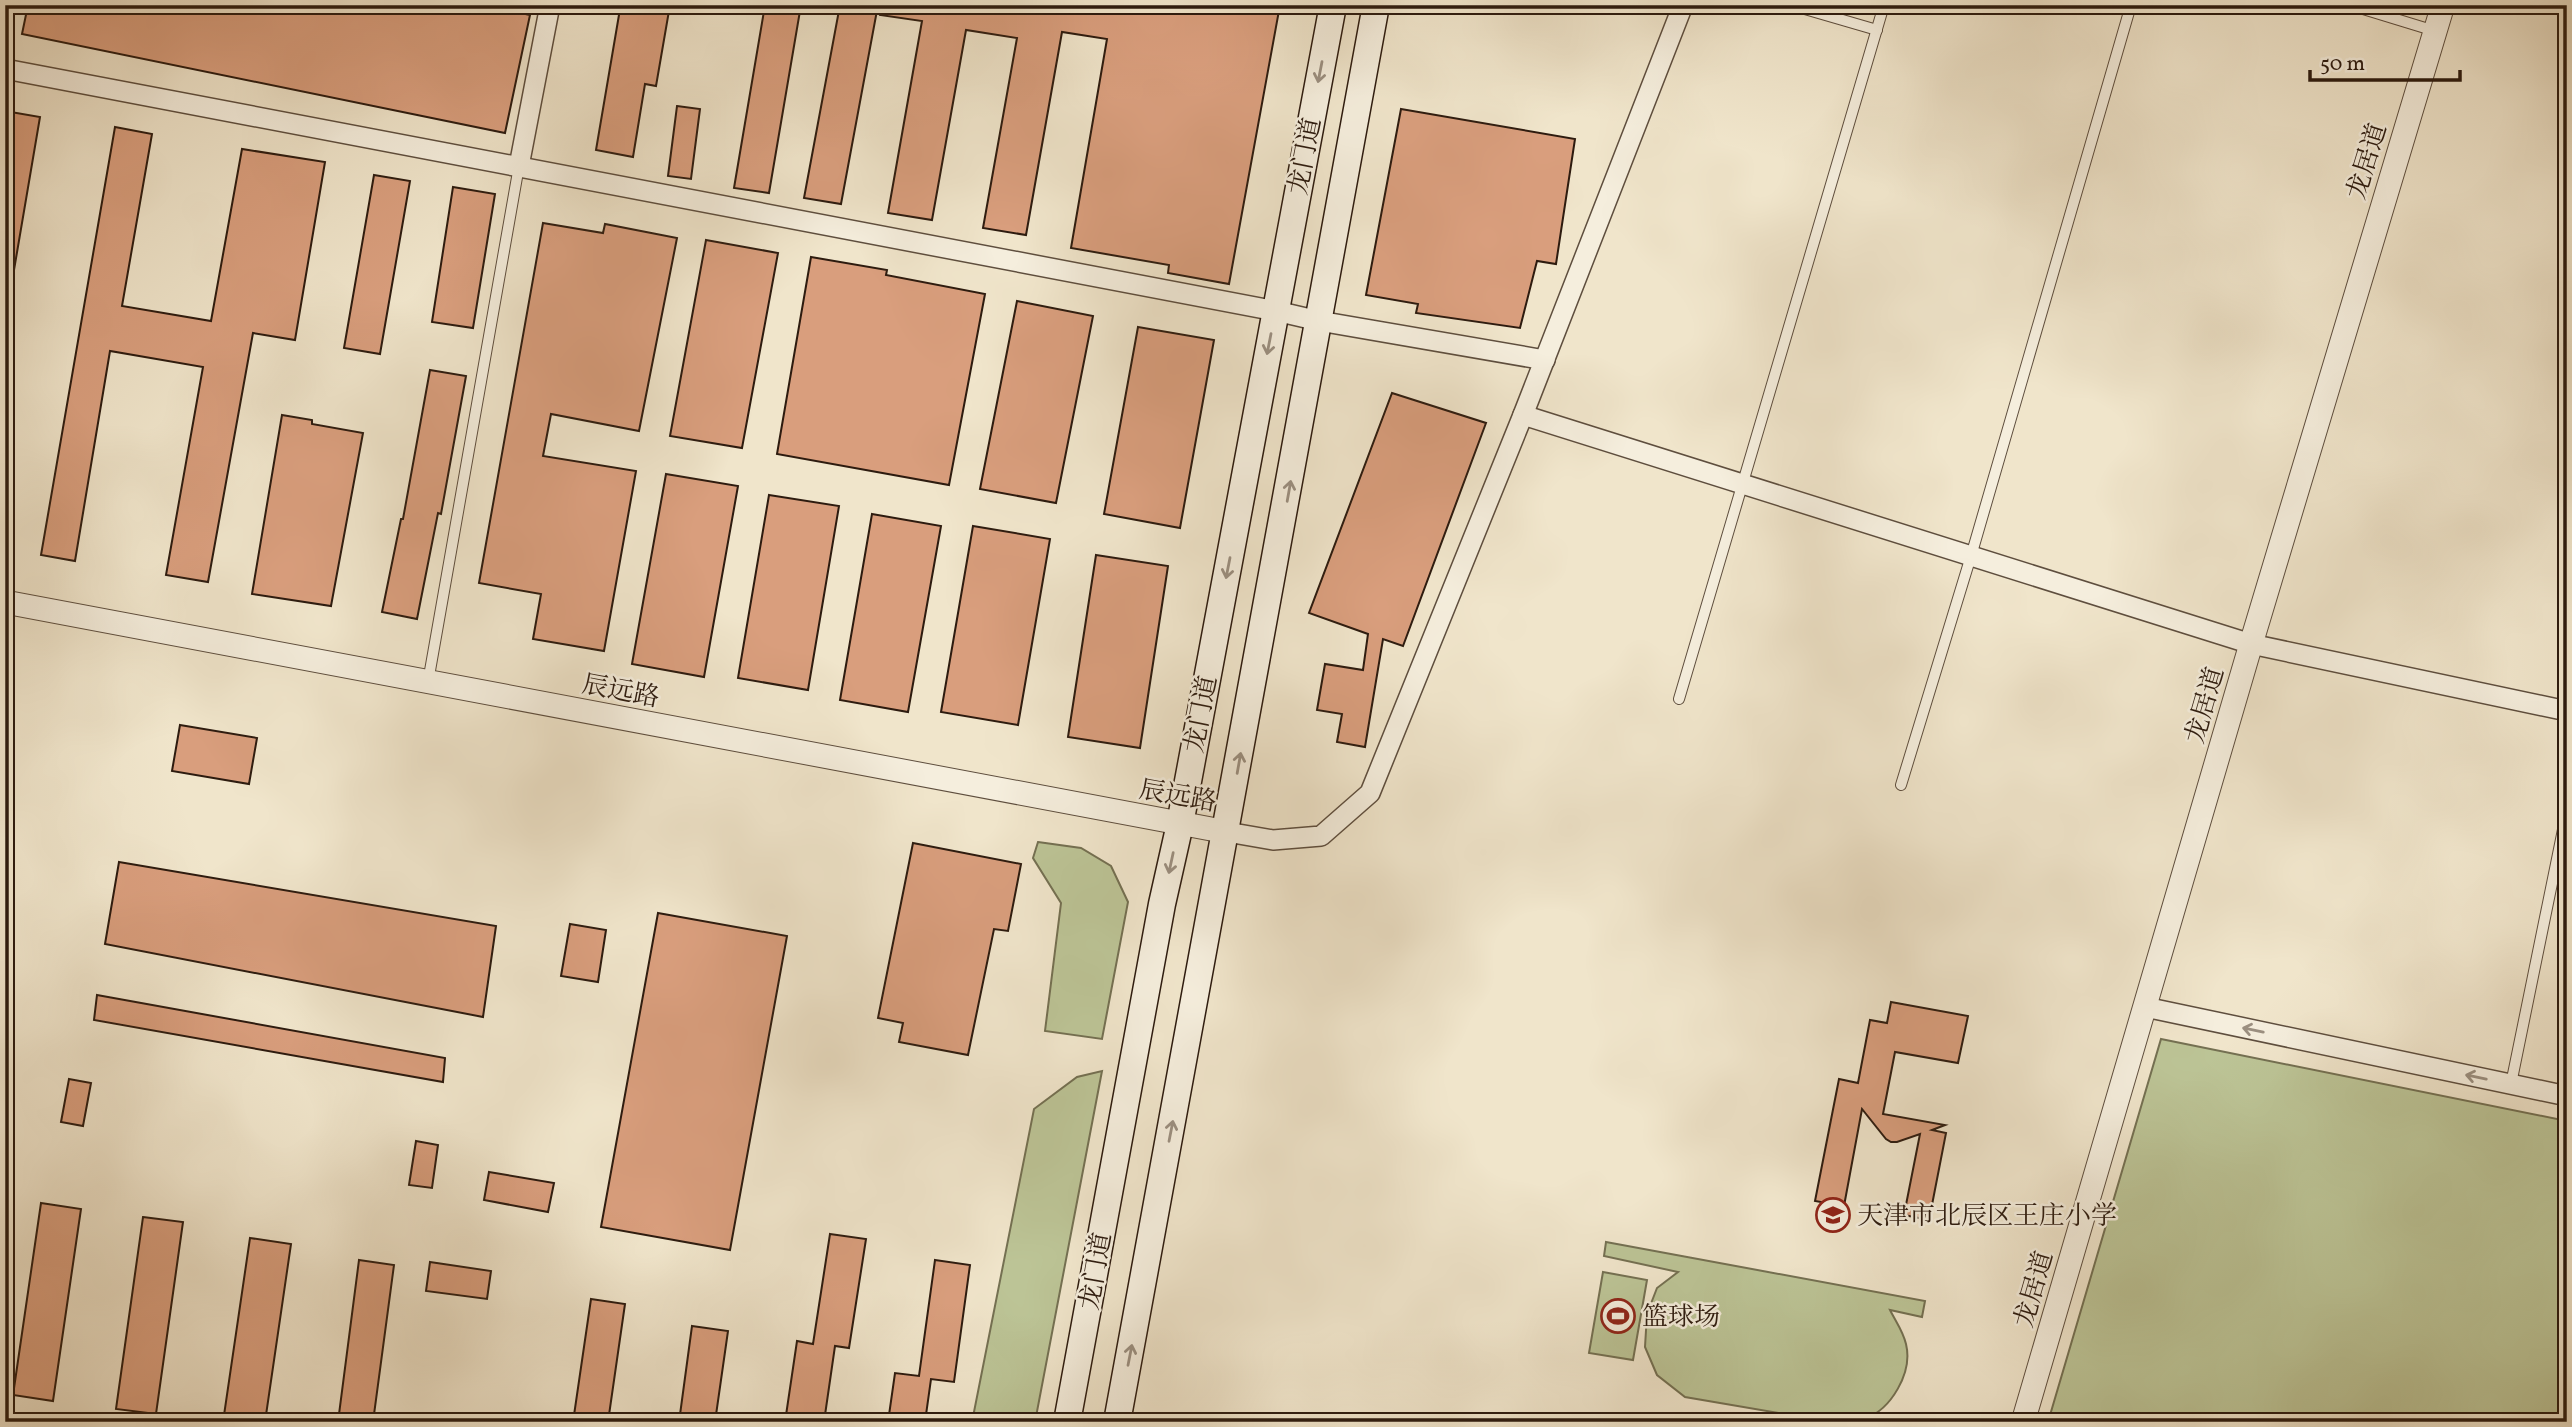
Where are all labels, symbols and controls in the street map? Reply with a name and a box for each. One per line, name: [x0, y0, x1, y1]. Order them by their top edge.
scale bar: [2310, 38, 2460, 82]
text: 50 m: [2320, 50, 2365, 79]
one-way arrow: [1313, 60, 1326, 83]
street label: 龙门道: [1281, 115, 1331, 198]
street label: 龙居道: [2339, 119, 2397, 204]
one-way arrow: [1262, 332, 1276, 355]
one-way arrow: [1282, 480, 1296, 503]
one-way arrow: [1220, 556, 1234, 579]
street label: 龙居道: [2178, 663, 2234, 748]
street label: 辰远路: [579, 667, 662, 717]
street label: 龙门道: [1177, 673, 1227, 756]
one-way arrow: [1233, 752, 1247, 775]
street label: 辰远路: [1136, 772, 1219, 821]
one-way arrow: [1164, 851, 1177, 874]
one-way arrow: [2242, 1023, 2265, 1036]
one-way arrow: [2465, 1069, 2488, 1083]
one-way arrow: [1165, 1120, 1179, 1143]
school or university icon: 天津市北辰区王庄小学: [1814, 1196, 1852, 1234]
place label: 天津市北辰区王庄小学: [1857, 1199, 2117, 1235]
street label: 龙门道: [1072, 1230, 1121, 1313]
street label: 龙居道: [2007, 1247, 2063, 1332]
sports icon: 篮球场: [1599, 1297, 1637, 1335]
place label: 篮球场: [1642, 1300, 1720, 1336]
one-way arrow: [1123, 1344, 1137, 1367]

